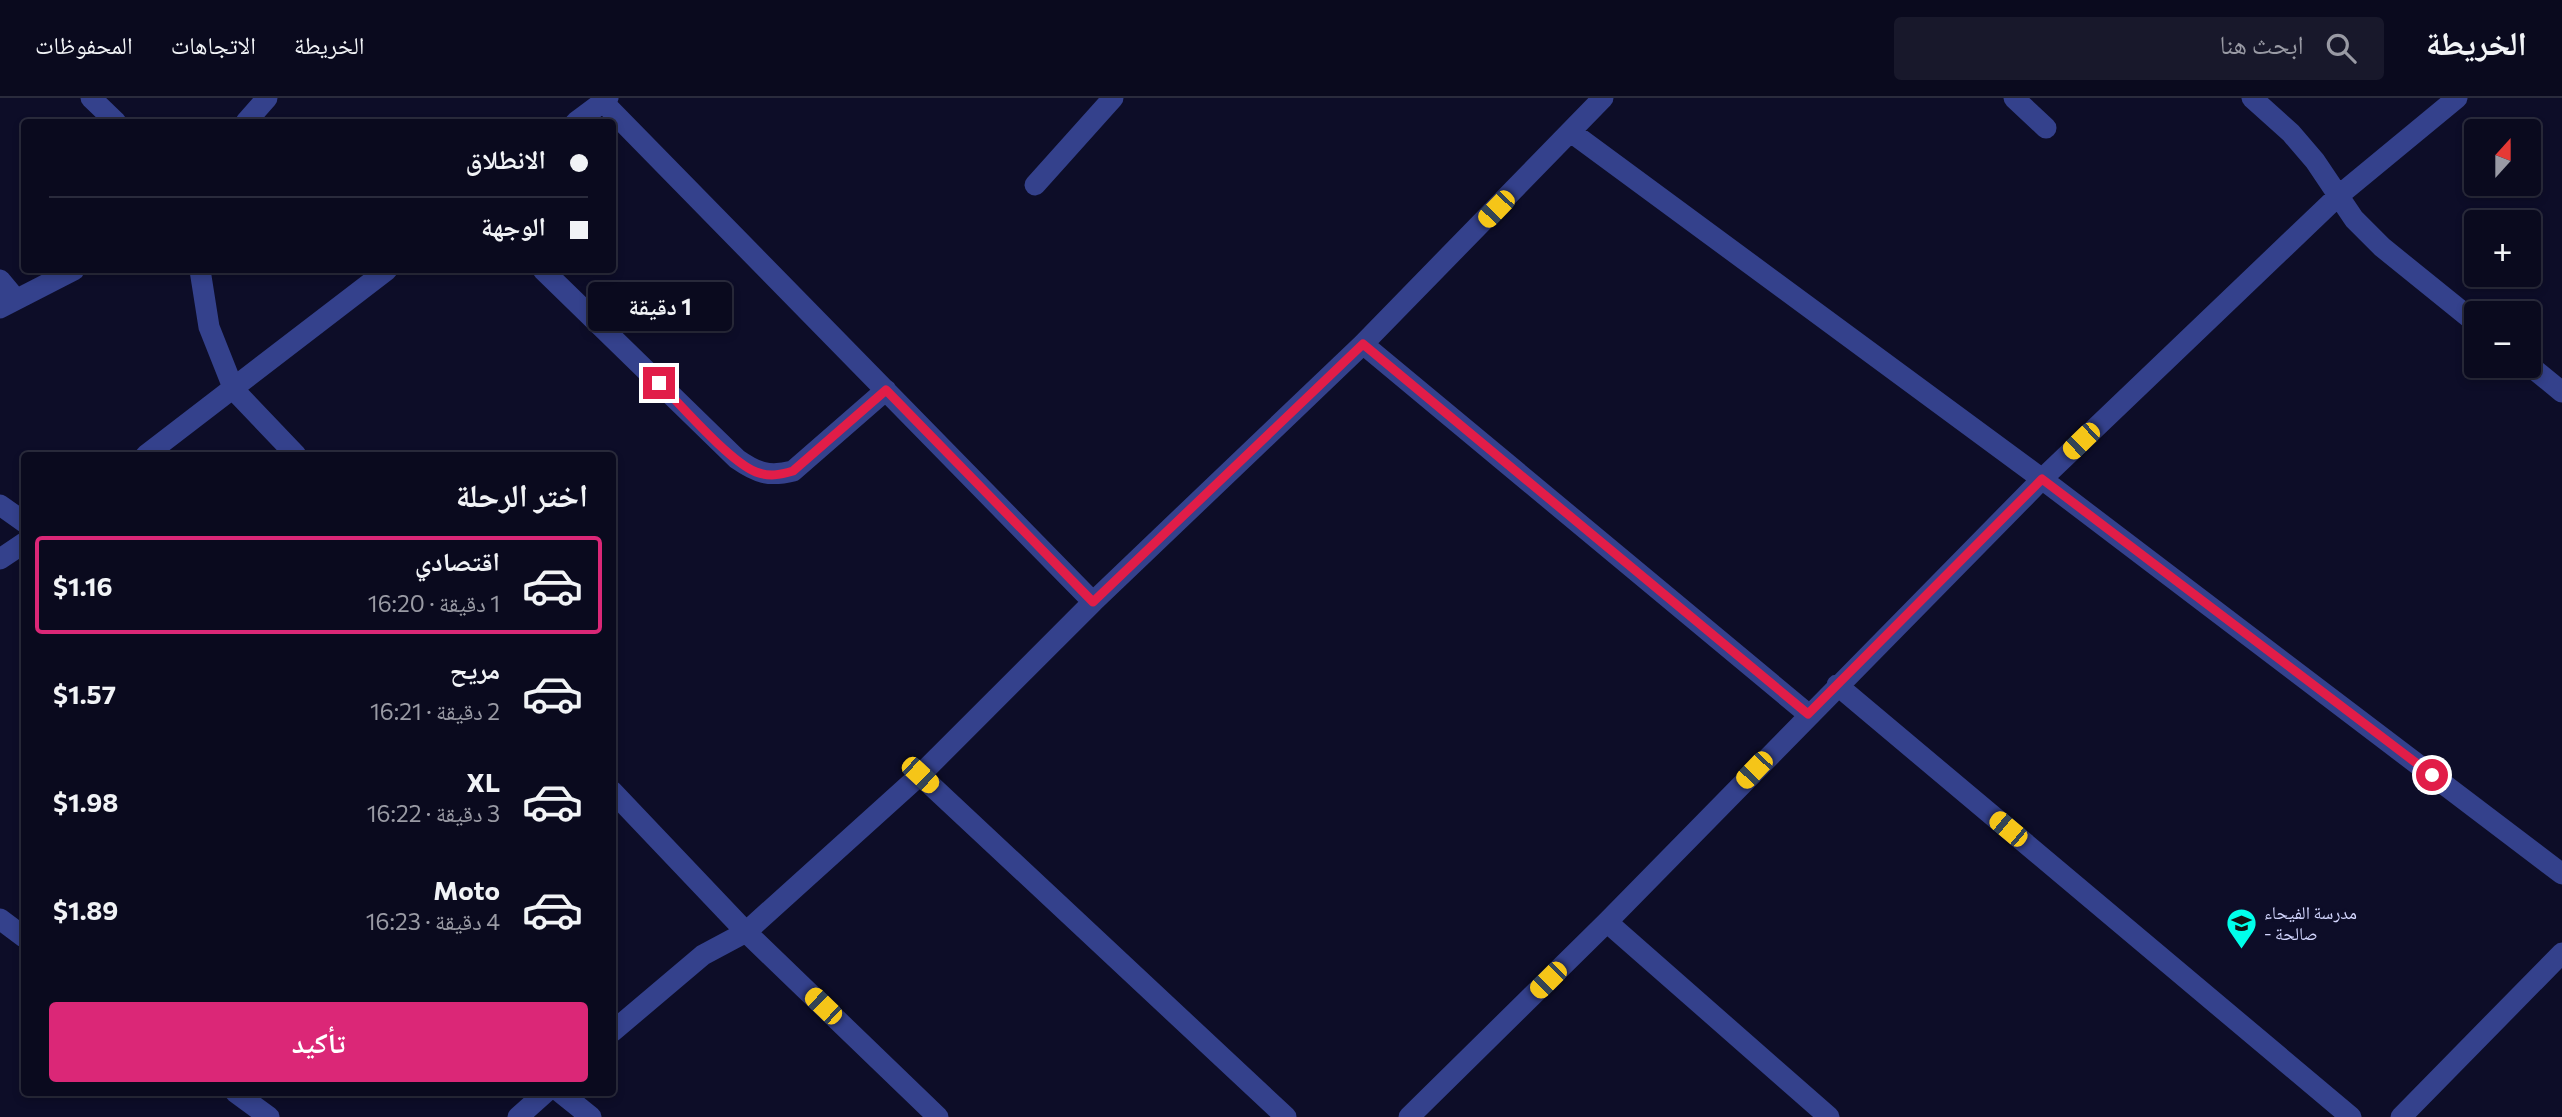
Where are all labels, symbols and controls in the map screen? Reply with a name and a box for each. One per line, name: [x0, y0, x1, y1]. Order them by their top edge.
search box: [1894, 17, 2384, 80]
text: الخريطة: [2426, 21, 2527, 62]
text: ابحث هنا: [2219, 28, 2304, 59]
icon: search: [2322, 29, 2360, 67]
text: المحفوظات: [35, 30, 133, 59]
text: الاتجاهات: [171, 30, 256, 59]
text: الخريطة: [294, 30, 365, 59]
north arrow: [2464, 119, 2541, 196]
map controls: [2464, 119, 2541, 378]
text: الانطلاق: [466, 143, 546, 174]
car: [1474, 187, 1519, 231]
text: الوجهة: [481, 210, 546, 241]
button: +: [2464, 210, 2541, 287]
callout: 1 دقيقة: [587, 282, 731, 330]
text: 1 دقيقة: [628, 292, 692, 320]
button: −: [2464, 301, 2541, 378]
route end: [643, 367, 675, 399]
car: [2059, 419, 2104, 463]
text: اختر الرحلة: [456, 474, 588, 514]
text: اقتصادي: [415, 545, 500, 576]
icon: car: [521, 554, 584, 617]
text: $1.16: [53, 570, 112, 601]
text: 1 دقيقة · 16:20: [368, 589, 500, 617]
text: مريح: [450, 653, 500, 684]
icon: car: [521, 662, 584, 725]
text: $1.57: [53, 678, 116, 709]
text: 2 دقيقة · 16:21: [370, 697, 500, 725]
car: [1732, 748, 1777, 792]
car: [898, 753, 943, 797]
route start: [2416, 759, 2448, 791]
text: XL: [466, 766, 500, 797]
icon: car: [521, 770, 584, 833]
text: $1.98: [53, 786, 118, 817]
text: 3 دقيقة · 16:22: [367, 799, 500, 827]
car: [1986, 807, 2031, 851]
text: Moto: [433, 874, 500, 905]
icon: car: [521, 878, 584, 941]
text: $1.89: [53, 894, 118, 925]
place label: مدرسة الفيحاء - صالحة: [2264, 901, 2357, 944]
school or university icon: مدرسة الفيحاء - صالحة: [2224, 906, 2258, 950]
text: 4 دقيقة · 16:23: [366, 907, 500, 935]
car: [1526, 958, 1571, 1002]
car: [801, 984, 846, 1028]
button: تأكيد: [49, 1002, 588, 1082]

